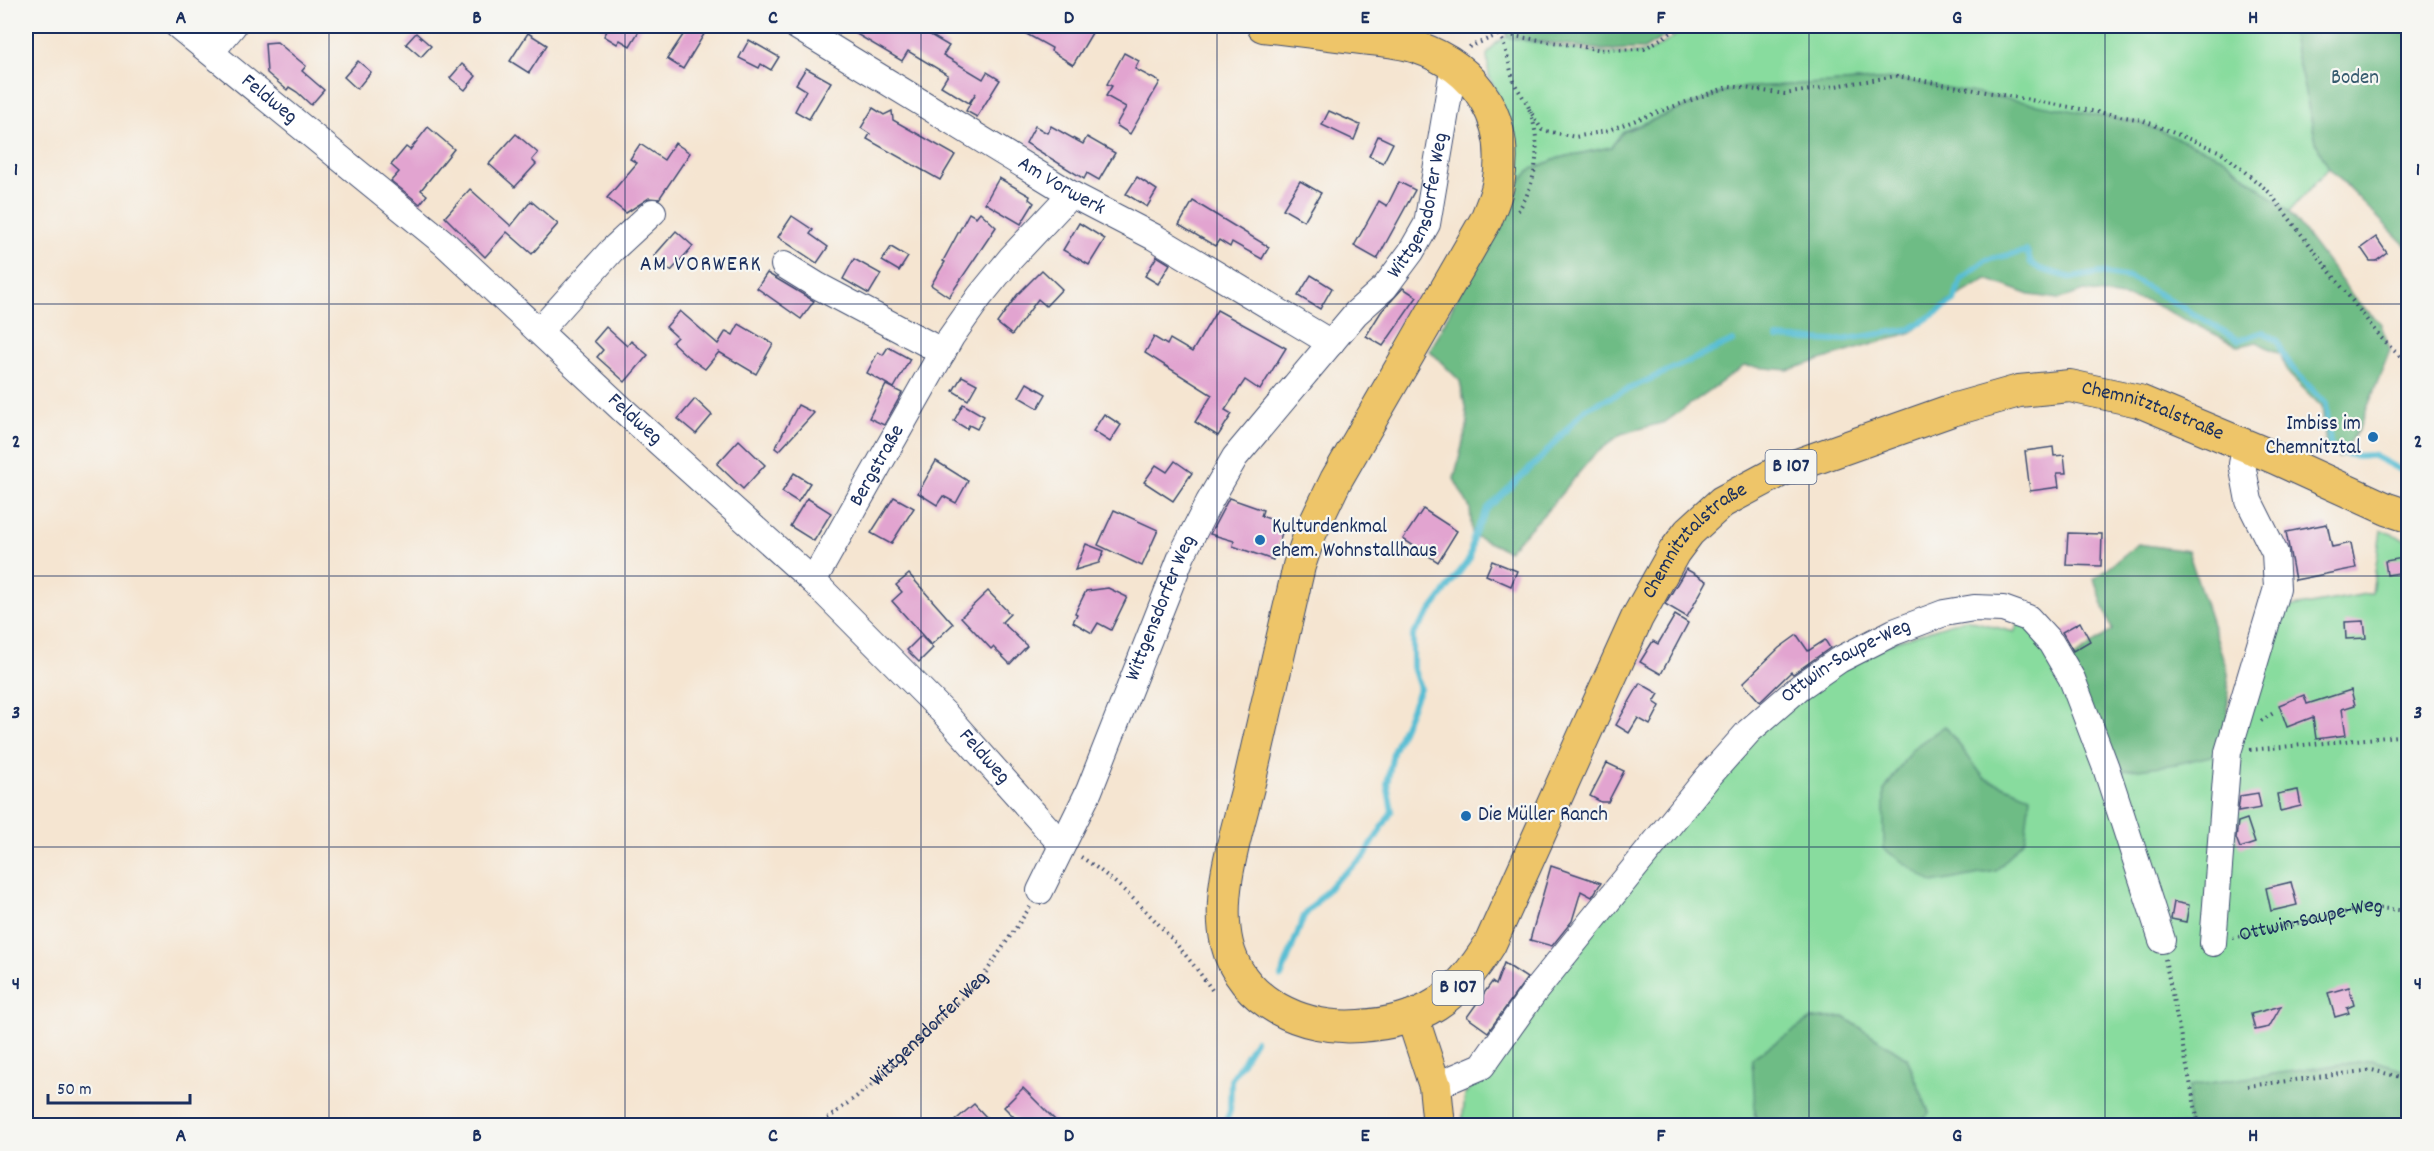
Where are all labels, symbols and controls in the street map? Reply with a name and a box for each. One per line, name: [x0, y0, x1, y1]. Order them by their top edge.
text: A: [176, 5, 187, 33]
text: B: [472, 5, 482, 33]
text: C: [768, 5, 778, 33]
text: D: [1064, 5, 1075, 33]
text: E: [1360, 5, 1370, 33]
text: F: [1657, 5, 1667, 33]
text: G: [1952, 5, 1962, 33]
text: H: [2248, 5, 2258, 33]
park label: Boden: [2331, 64, 2379, 94]
street label: Feldweg: [234, 68, 304, 132]
street label: Wittgensdorfer Weg: [1381, 131, 1457, 286]
street label: Am Vorwerk: [1011, 149, 1110, 224]
text: 1: [14, 157, 18, 185]
text: 1: [2416, 157, 2420, 185]
district label: AM VORWERK: [640, 250, 762, 281]
street label: Chemnitztalstraße: [2078, 374, 2228, 450]
street label: Feldweg: [600, 387, 668, 453]
place label: Imbiss im Chemnitztal: [2265, 410, 2361, 464]
street label: Bergstraße: [843, 420, 913, 513]
text: 2: [12, 429, 20, 457]
text: 2: [2414, 429, 2422, 457]
marker: Imbiss im Chemnitztal: [2366, 430, 2380, 444]
road number: B 107: [1766, 450, 1816, 484]
street label: Chemnitztalstraße: [1635, 476, 1753, 605]
place label: Kulturdenkmal ehem. Wohnstallhaus: [1272, 513, 1437, 567]
street label: Wittgensdorfer Weg: [1119, 530, 1205, 686]
marker: Kulturdenkmal ehem. Wohnstallhaus: [1253, 533, 1267, 547]
street label: Ottwin-Saupe-Weg: [1775, 612, 1915, 712]
text: 3: [12, 700, 20, 728]
text: 3: [2414, 700, 2422, 728]
street label: Feldweg: [951, 723, 1017, 792]
place label: Die Müller Ranch: [1478, 801, 1608, 831]
marker: Die Müller Ranch: [1459, 809, 1473, 823]
street label: Ottwin-Saupe-Weg: [2236, 892, 2384, 951]
street label: Wittgensdorfer Weg: [864, 966, 997, 1094]
text: 4: [12, 971, 20, 999]
road number: B 107: [1432, 971, 1484, 1005]
text: 4: [2414, 971, 2422, 999]
scale bar: [48, 1067, 190, 1105]
text: 50 m: [57, 1078, 92, 1103]
text: A: [176, 1123, 187, 1151]
text: B: [472, 1123, 482, 1151]
text: C: [768, 1123, 778, 1151]
text: D: [1064, 1123, 1075, 1151]
text: E: [1360, 1123, 1370, 1151]
text: F: [1657, 1123, 1667, 1151]
text: G: [1952, 1123, 1962, 1151]
text: H: [2248, 1123, 2258, 1151]

